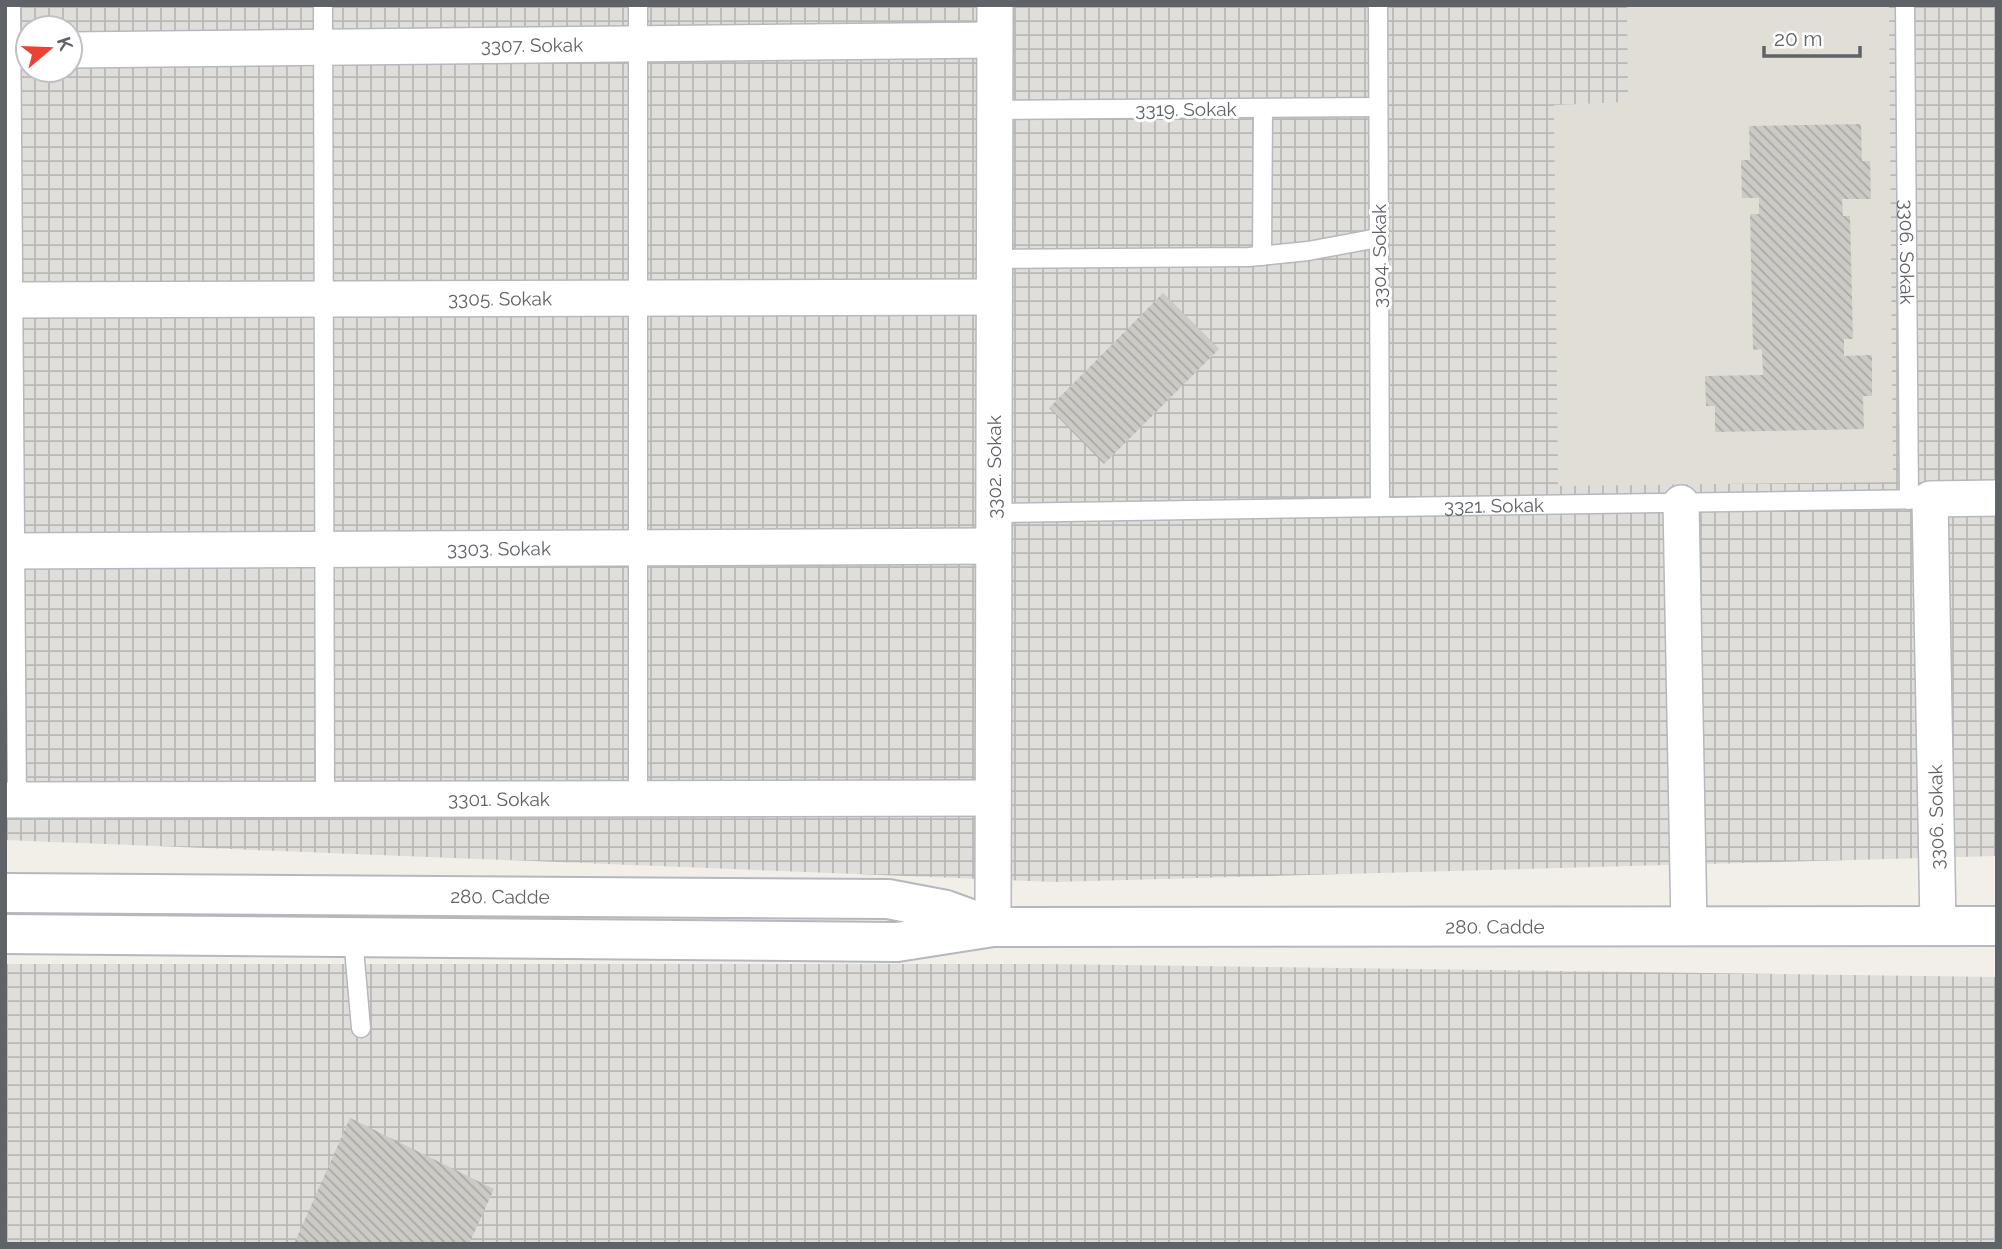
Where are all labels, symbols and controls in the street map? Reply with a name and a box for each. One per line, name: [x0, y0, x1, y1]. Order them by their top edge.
north arrow: [14, 14, 84, 84]
scale bar: [1764, 14, 1860, 58]
text: 20 m: [1774, 26, 1822, 51]
street label: 3307. Sokak: [481, 33, 583, 57]
text: K: [53, 34, 78, 53]
street label: 3319. Sokak: [1135, 98, 1237, 120]
street label: 3306. Sokak: [1896, 199, 1918, 305]
street label: 3304. Sokak: [1368, 204, 1390, 308]
street label: 3305. Sokak: [448, 287, 552, 310]
street label: 3302. Sokak: [983, 415, 1005, 519]
street label: 3321. Sokak: [1444, 494, 1544, 517]
street label: 3303. Sokak: [447, 537, 551, 560]
street label: 3306. Sokak: [1924, 764, 1948, 870]
street label: 3301. Sokak: [448, 788, 550, 810]
street label: 280. Cadde: [450, 885, 550, 908]
street label: 280. Cadde: [1445, 915, 1545, 938]

